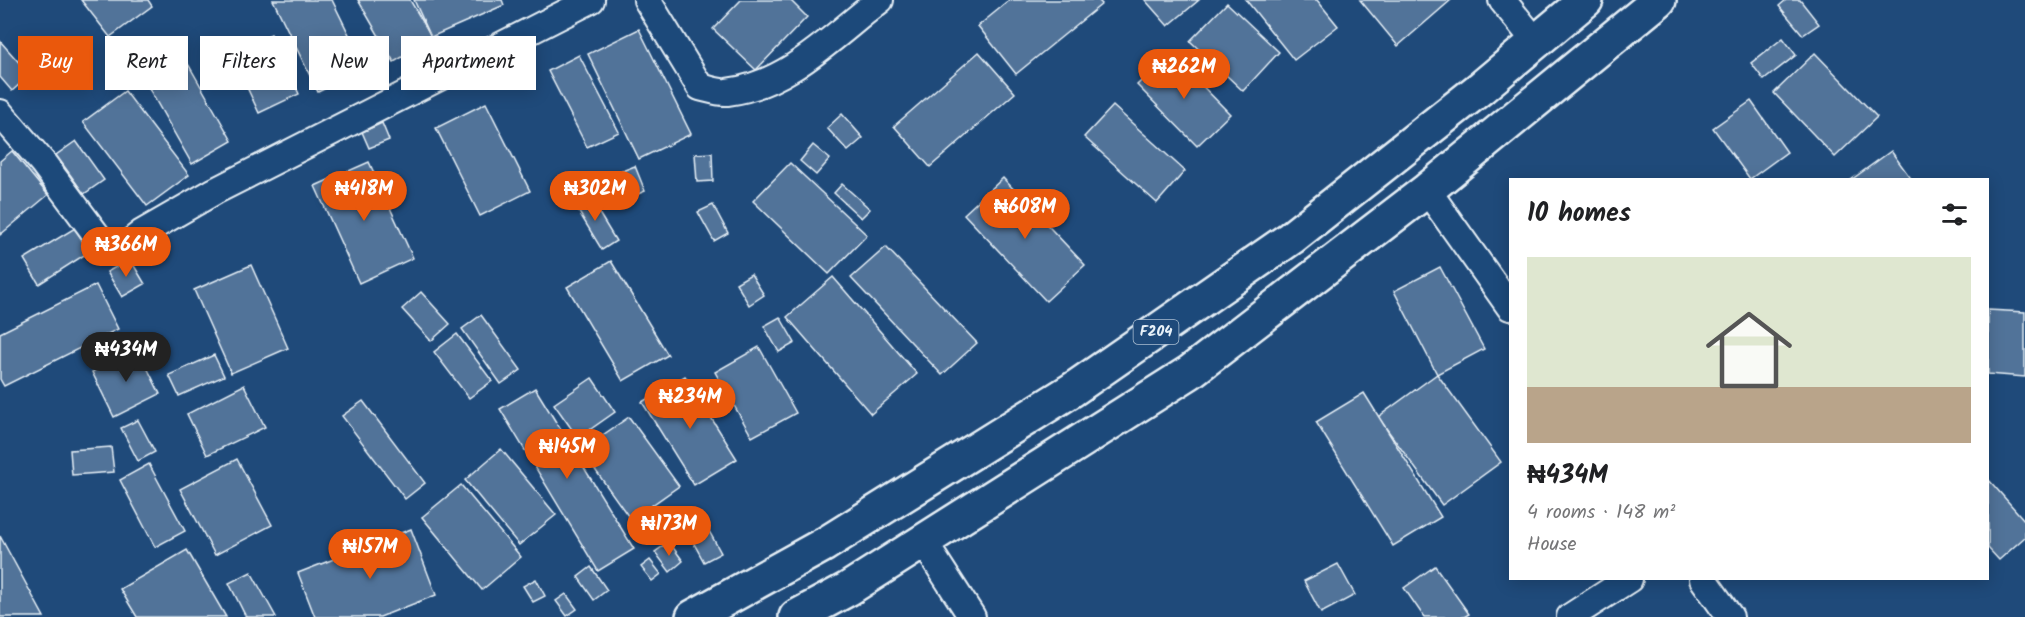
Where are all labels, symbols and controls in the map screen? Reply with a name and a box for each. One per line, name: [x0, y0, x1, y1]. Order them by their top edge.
chip: Buy: [18, 36, 93, 90]
chip: Rent: [105, 36, 188, 90]
chip: Filters: [200, 36, 297, 90]
chip: New: [309, 36, 389, 90]
chip: Apartment: [401, 36, 536, 90]
pin: ₦262M: [1142, 49, 1226, 100]
text: ₦262M: [1152, 52, 1216, 84]
pin: ₦418M: [322, 171, 406, 222]
pin: ₦302M: [553, 171, 637, 222]
text: ₦418M: [335, 174, 393, 206]
text: ₦302M: [564, 174, 626, 206]
pin: ₦608M: [983, 189, 1067, 240]
text: ₦608M: [994, 192, 1056, 224]
text: 10 homes: [1527, 193, 1631, 235]
icon: filters: [1938, 198, 1971, 231]
pin: ₦366M: [84, 227, 168, 278]
text: ₦366M: [95, 230, 157, 262]
icon: home: [1695, 296, 1803, 404]
road number: F204: [1134, 320, 1178, 344]
pin: ₦434M: [84, 332, 168, 383]
text: ₦434M: [95, 335, 157, 367]
pin: ₦234M: [648, 379, 732, 430]
text: ₦234M: [658, 382, 722, 414]
pin: ₦145M: [525, 429, 609, 480]
text: ₦145M: [539, 432, 595, 464]
text: ₦434M: [1527, 455, 1608, 497]
text: 4 rooms · 148 m²: [1527, 497, 1675, 529]
pin: ₦173M: [627, 506, 711, 557]
text: ₦173M: [641, 509, 697, 541]
pin: ₦157M: [328, 529, 412, 580]
text: House: [1527, 529, 1577, 561]
text: ₦157M: [342, 532, 398, 564]

